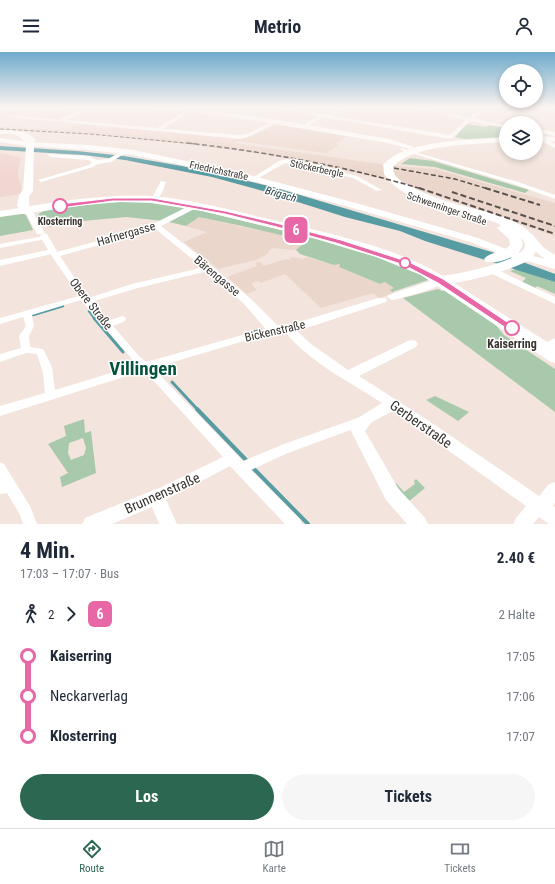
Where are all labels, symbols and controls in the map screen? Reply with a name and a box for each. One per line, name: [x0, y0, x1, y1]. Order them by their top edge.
icon: menu: [20, 15, 42, 37]
icon: person: [513, 15, 535, 37]
text: Metrio: [254, 16, 301, 37]
map controls: [499, 64, 543, 160]
button: locate: [499, 64, 543, 108]
button: layers: [499, 116, 543, 160]
street label: Stöckerbergle: [289, 157, 345, 180]
street label: Friedrichstraße: [189, 159, 249, 182]
water label: Brigach: [264, 184, 298, 205]
street label: Schwenninger Straße: [406, 190, 488, 227]
marker: Klosterring: [52, 198, 68, 214]
place label: Klosterring: [38, 216, 82, 227]
line badge: 6: [283, 217, 309, 243]
street label: Hafnergasse: [95, 219, 157, 249]
text: 6: [292, 222, 300, 238]
street label: Bärengasse: [191, 253, 243, 299]
unlabelled marker: [399, 257, 411, 269]
street label: Obere Straße: [67, 275, 116, 333]
street label: Bickenstraße: [243, 317, 307, 345]
marker: Kaiserring: [504, 320, 520, 336]
place label: Kaiserring: [487, 337, 537, 351]
district label: Villingen: [109, 357, 177, 380]
street label: Gerberstraße: [387, 397, 455, 451]
street label: Brunnenstraße: [122, 469, 203, 517]
text: 4 Min.: [20, 538, 76, 563]
text: 2.40 €: [497, 549, 535, 567]
text: 17:03 – 17:07 · Bus: [20, 566, 119, 581]
icon: walk: [20, 603, 42, 625]
icon: forward: [60, 603, 82, 625]
text: 6: [96, 606, 104, 622]
text: 2: [48, 607, 54, 622]
text: 2 Halte: [498, 607, 535, 622]
text: Kaiserring: [50, 647, 112, 665]
text: 17:05: [506, 649, 535, 664]
text: Neckarverlag: [50, 687, 128, 705]
text: 17:06: [506, 689, 535, 704]
text: Klosterring: [50, 727, 117, 745]
text: 17:07: [506, 729, 535, 744]
button: Los: [20, 774, 274, 820]
button: Tickets: [282, 774, 535, 820]
tab: Route: [79, 838, 104, 875]
tab: Karte: [263, 838, 286, 875]
tab: Tickets: [444, 838, 476, 875]

